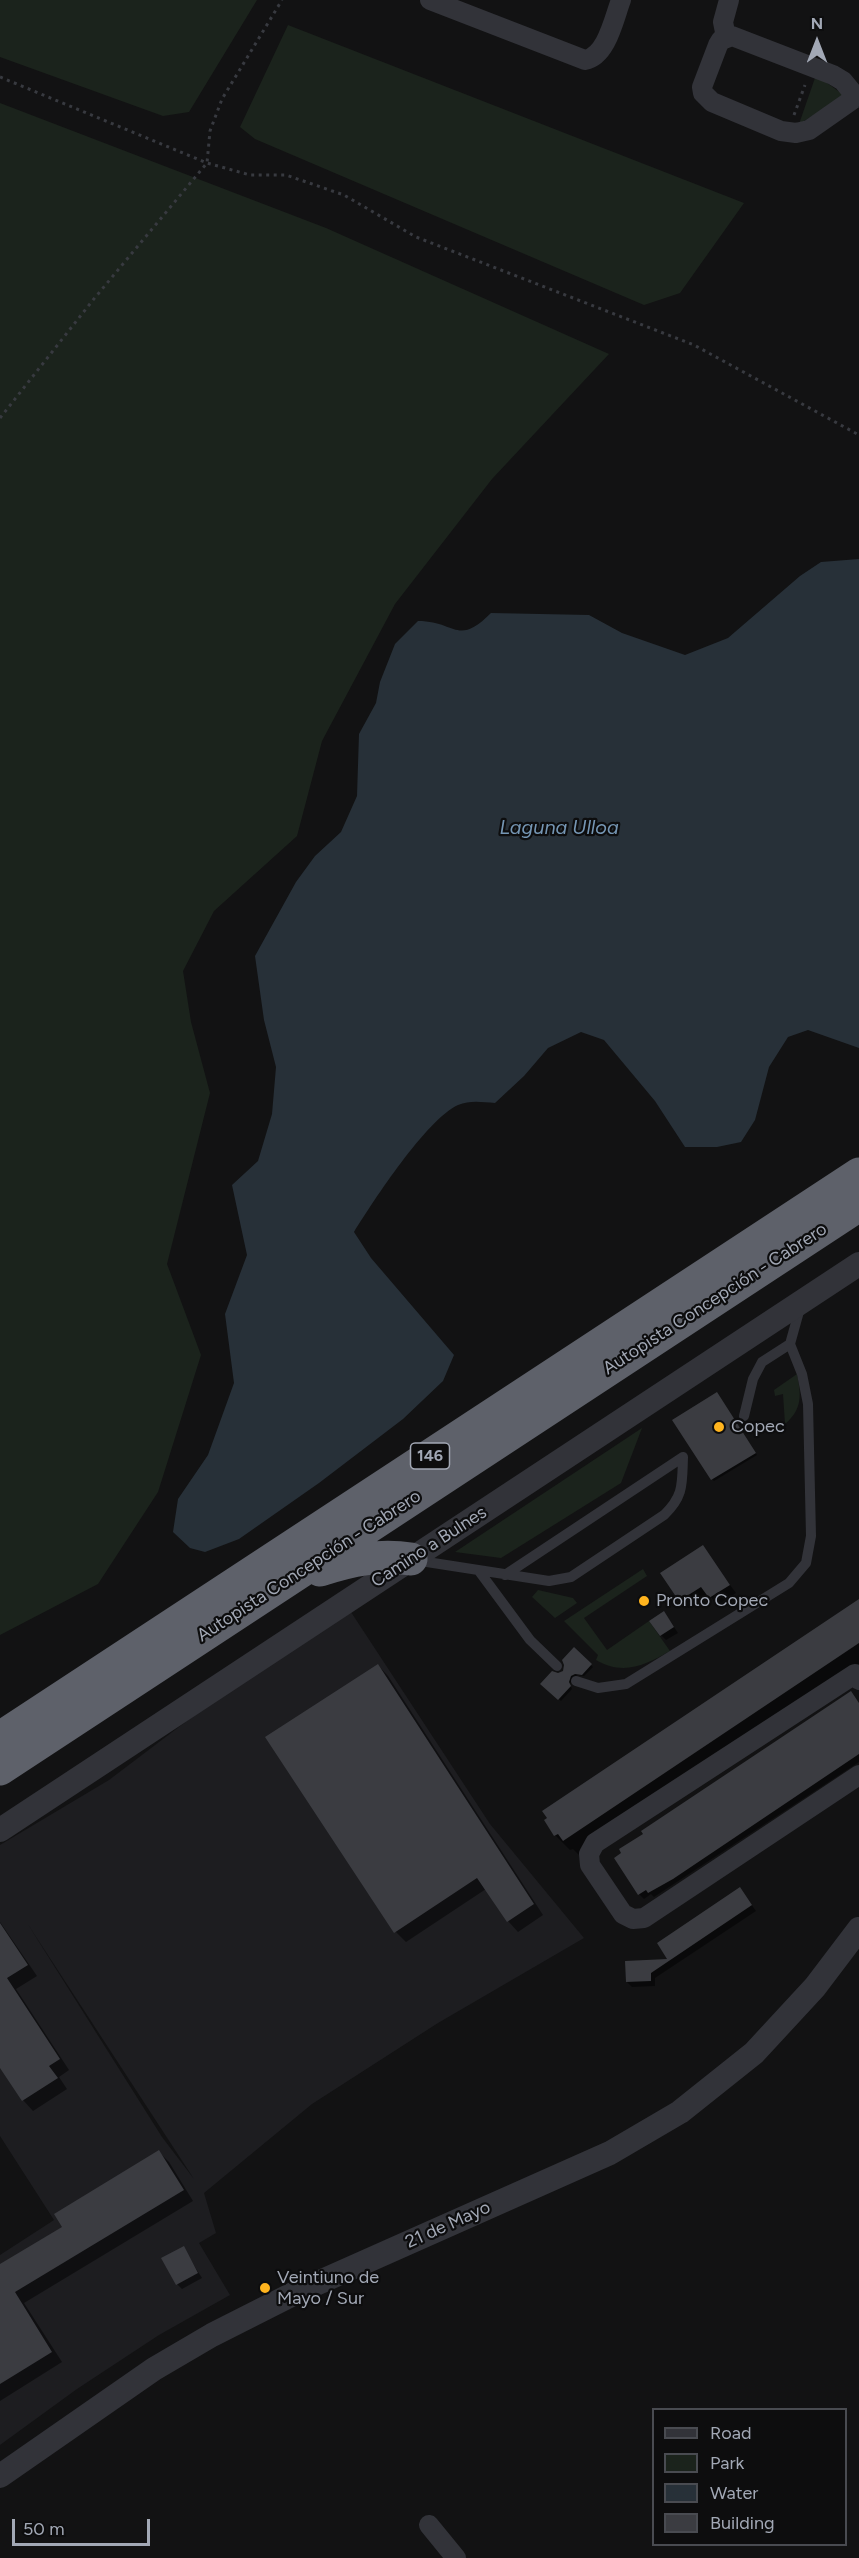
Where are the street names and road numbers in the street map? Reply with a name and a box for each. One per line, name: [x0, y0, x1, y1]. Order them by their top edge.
street label: Autopista Concepción - Cabrero: [599, 1218, 831, 1380]
road number: 146: [410, 1443, 450, 1469]
street label: Autopista Concepción - Cabrero: [193, 1485, 425, 1647]
street label: Camino a Bulnes: [367, 1502, 491, 1592]
street label: 21 de Mayo: [402, 2197, 494, 2253]

